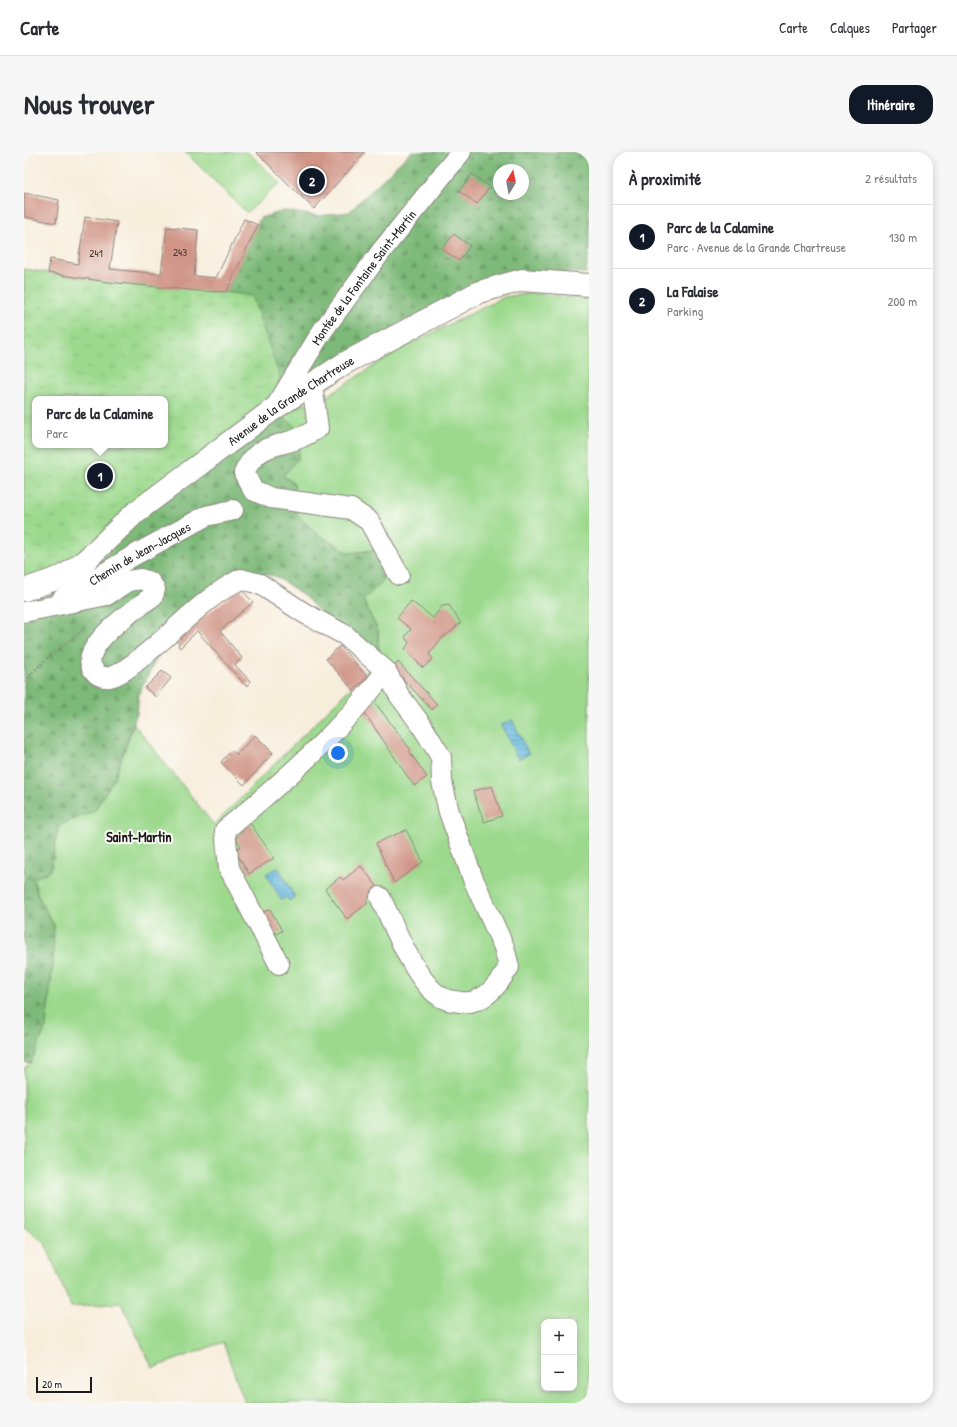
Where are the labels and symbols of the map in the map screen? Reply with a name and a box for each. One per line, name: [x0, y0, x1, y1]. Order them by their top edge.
north arrow: [493, 164, 529, 200]
pin: 2: [299, 166, 325, 196]
street label: Montée de la Fontaine Saint-Martin: [307, 206, 420, 348]
house number: 243: [173, 245, 187, 259]
house number: 241: [89, 246, 103, 260]
street label: Avenue de la Grande Chartreuse: [224, 351, 357, 449]
pin: 1: [87, 461, 113, 491]
street label: Chemin de Jean-Jacques: [85, 517, 194, 590]
your location: [328, 743, 348, 763]
district label: Saint-Martin: [106, 827, 172, 846]
scale bar: [36, 1375, 92, 1394]

